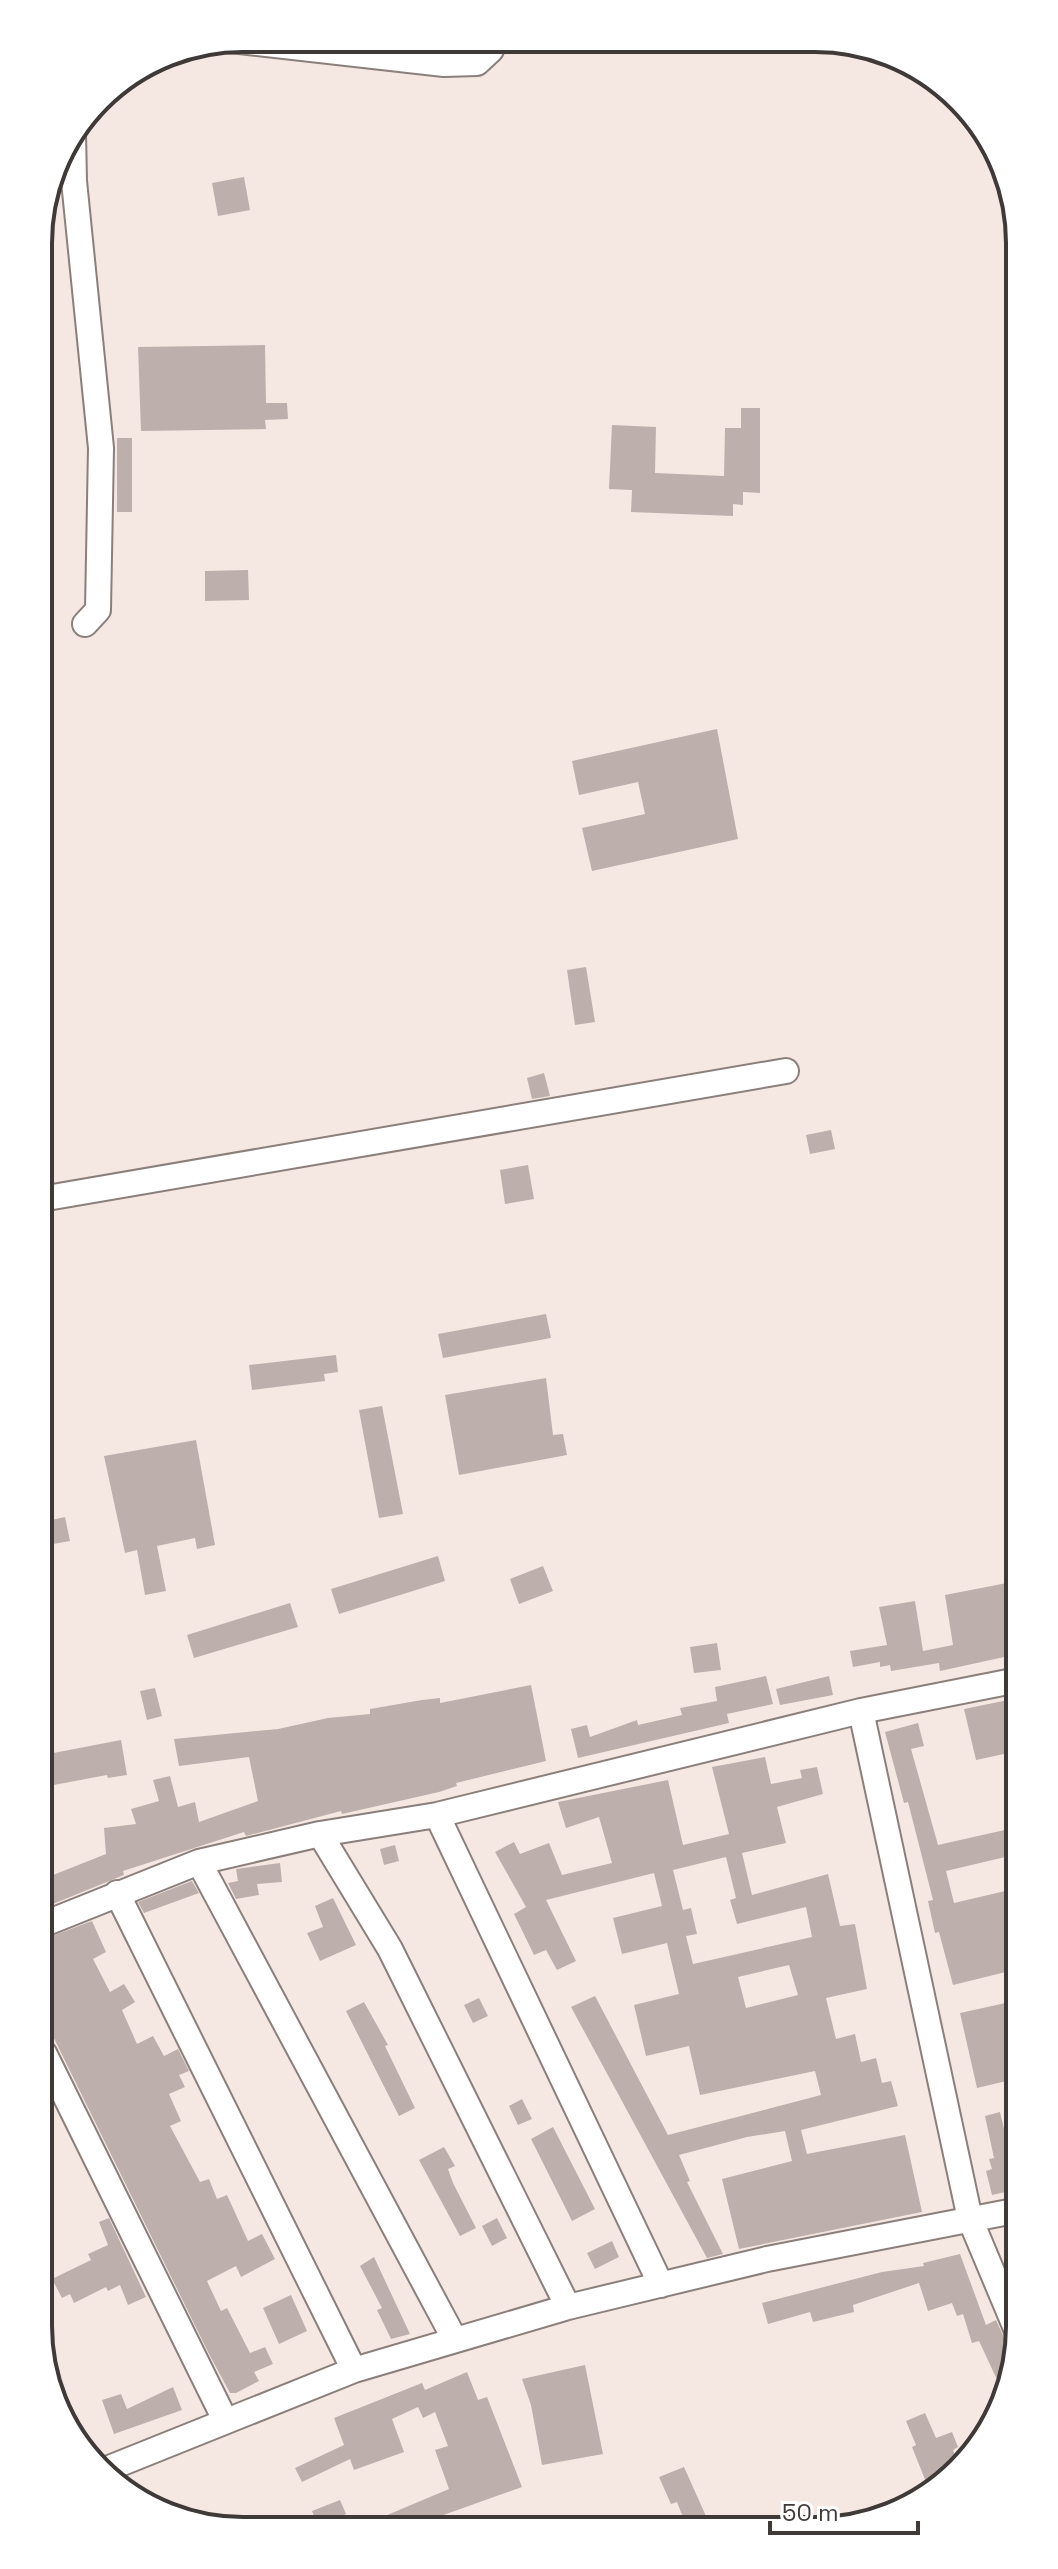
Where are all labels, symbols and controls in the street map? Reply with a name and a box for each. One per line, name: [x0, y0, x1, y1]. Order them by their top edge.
scale bar: [770, 2485, 918, 2535]
text: 50 m: [782, 2497, 839, 2528]

